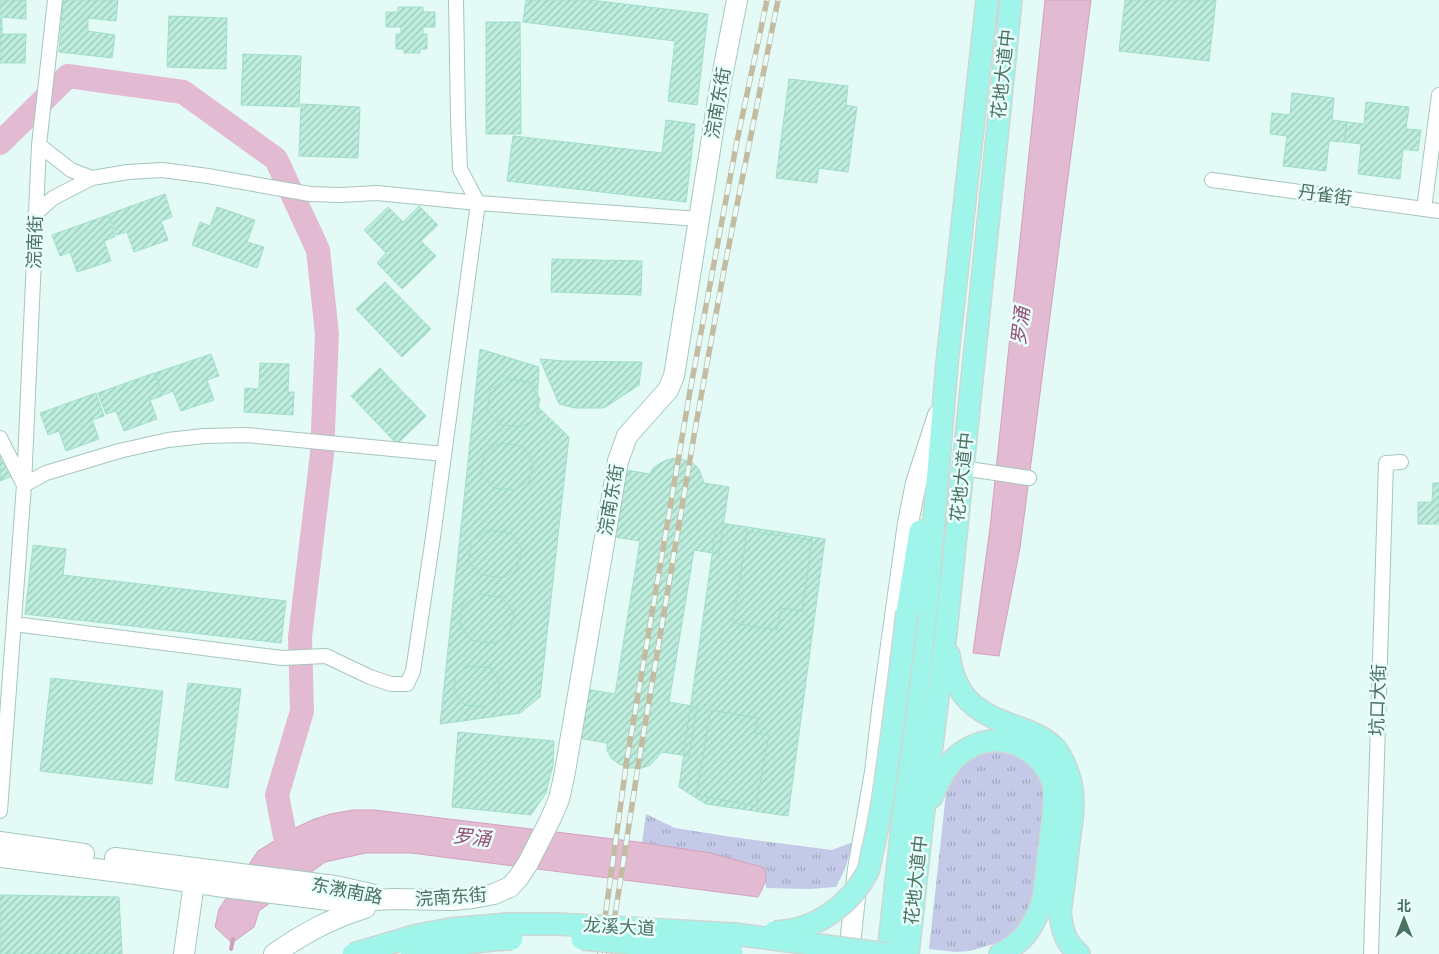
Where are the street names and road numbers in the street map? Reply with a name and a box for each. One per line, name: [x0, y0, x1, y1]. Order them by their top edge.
street label: 花地大道中: [987, 28, 1018, 120]
street label: 浣南东街: [701, 66, 734, 140]
street label: 丹雀街: [1297, 180, 1353, 209]
street label: 浣南街: [23, 215, 46, 269]
street label: 花地大道中: [946, 431, 977, 523]
street label: 浣南东街: [594, 463, 627, 537]
street label: 坑口大街: [1366, 664, 1389, 736]
street label: 花地大道中: [900, 834, 931, 926]
street label: 东漖南路: [310, 873, 384, 908]
street label: 浣南东街: [414, 884, 488, 909]
street label: 龙溪大道: [583, 914, 656, 939]

